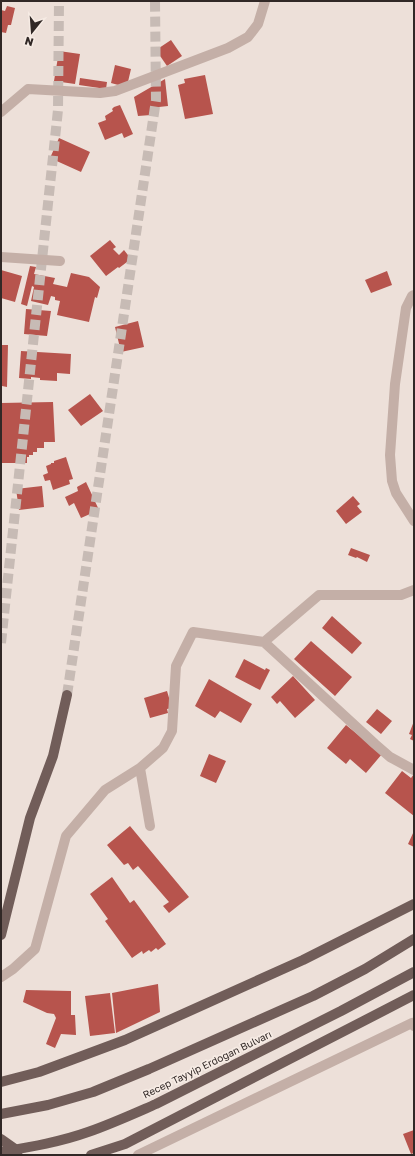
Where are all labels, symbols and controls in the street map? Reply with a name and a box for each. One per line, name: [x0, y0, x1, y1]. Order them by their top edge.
north arrow: [12, 12, 52, 52]
text: N: [23, 35, 35, 49]
street label: Recep Tayyip Erdoğan Bulvarı: [141, 1028, 273, 1100]

